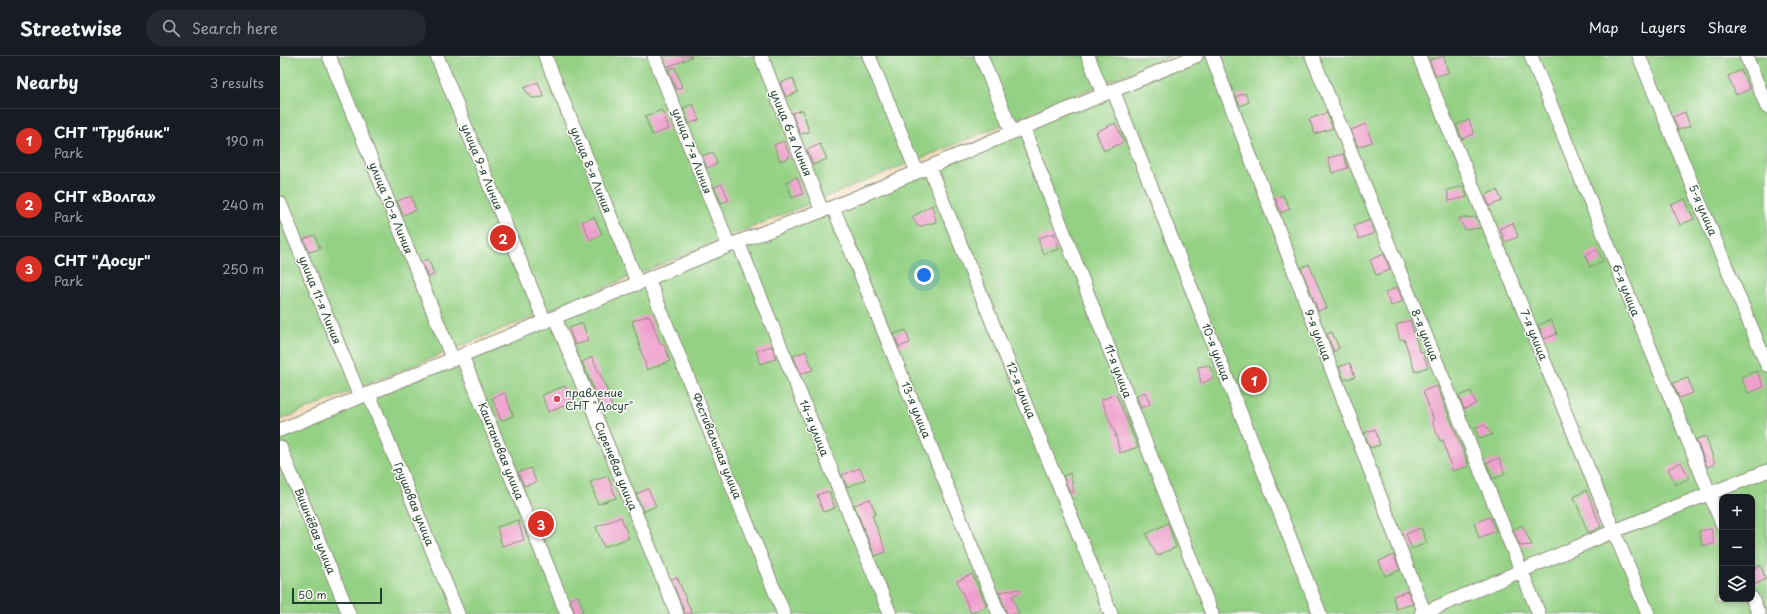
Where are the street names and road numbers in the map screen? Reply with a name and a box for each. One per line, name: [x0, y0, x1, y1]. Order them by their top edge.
street label: улица 6-я Линия: [766, 87, 817, 179]
street label: улица 7-я Линия: [668, 105, 717, 196]
street label: улица 9-я Линия: [457, 121, 508, 213]
street label: улица 8-я Линия: [566, 124, 617, 216]
street label: улица 10-я Линия: [365, 159, 418, 256]
street label: 5-я улица: [1685, 181, 1722, 238]
street label: улица 11-я Линия: [295, 253, 346, 347]
street label: 6-я улица: [1608, 261, 1645, 319]
street label: 8-я улица: [1407, 306, 1444, 363]
street label: 9-я улица: [1301, 307, 1336, 363]
street label: 7-я улица: [1517, 307, 1552, 363]
street label: 10-я улица: [1198, 321, 1235, 383]
street label: 11-я улица: [1100, 341, 1137, 400]
street label: 12-я улица: [1002, 359, 1041, 421]
street label: 13-я улица: [897, 379, 936, 441]
street label: Фестивальная улица: [688, 390, 747, 502]
street label: 14-я улица: [795, 397, 834, 459]
street label: Каштановая улица: [474, 400, 529, 502]
street label: Сиреневая улица: [591, 419, 642, 513]
street label: Грушовая улица: [390, 459, 439, 548]
street label: Вишнёвая улица: [290, 485, 341, 577]

